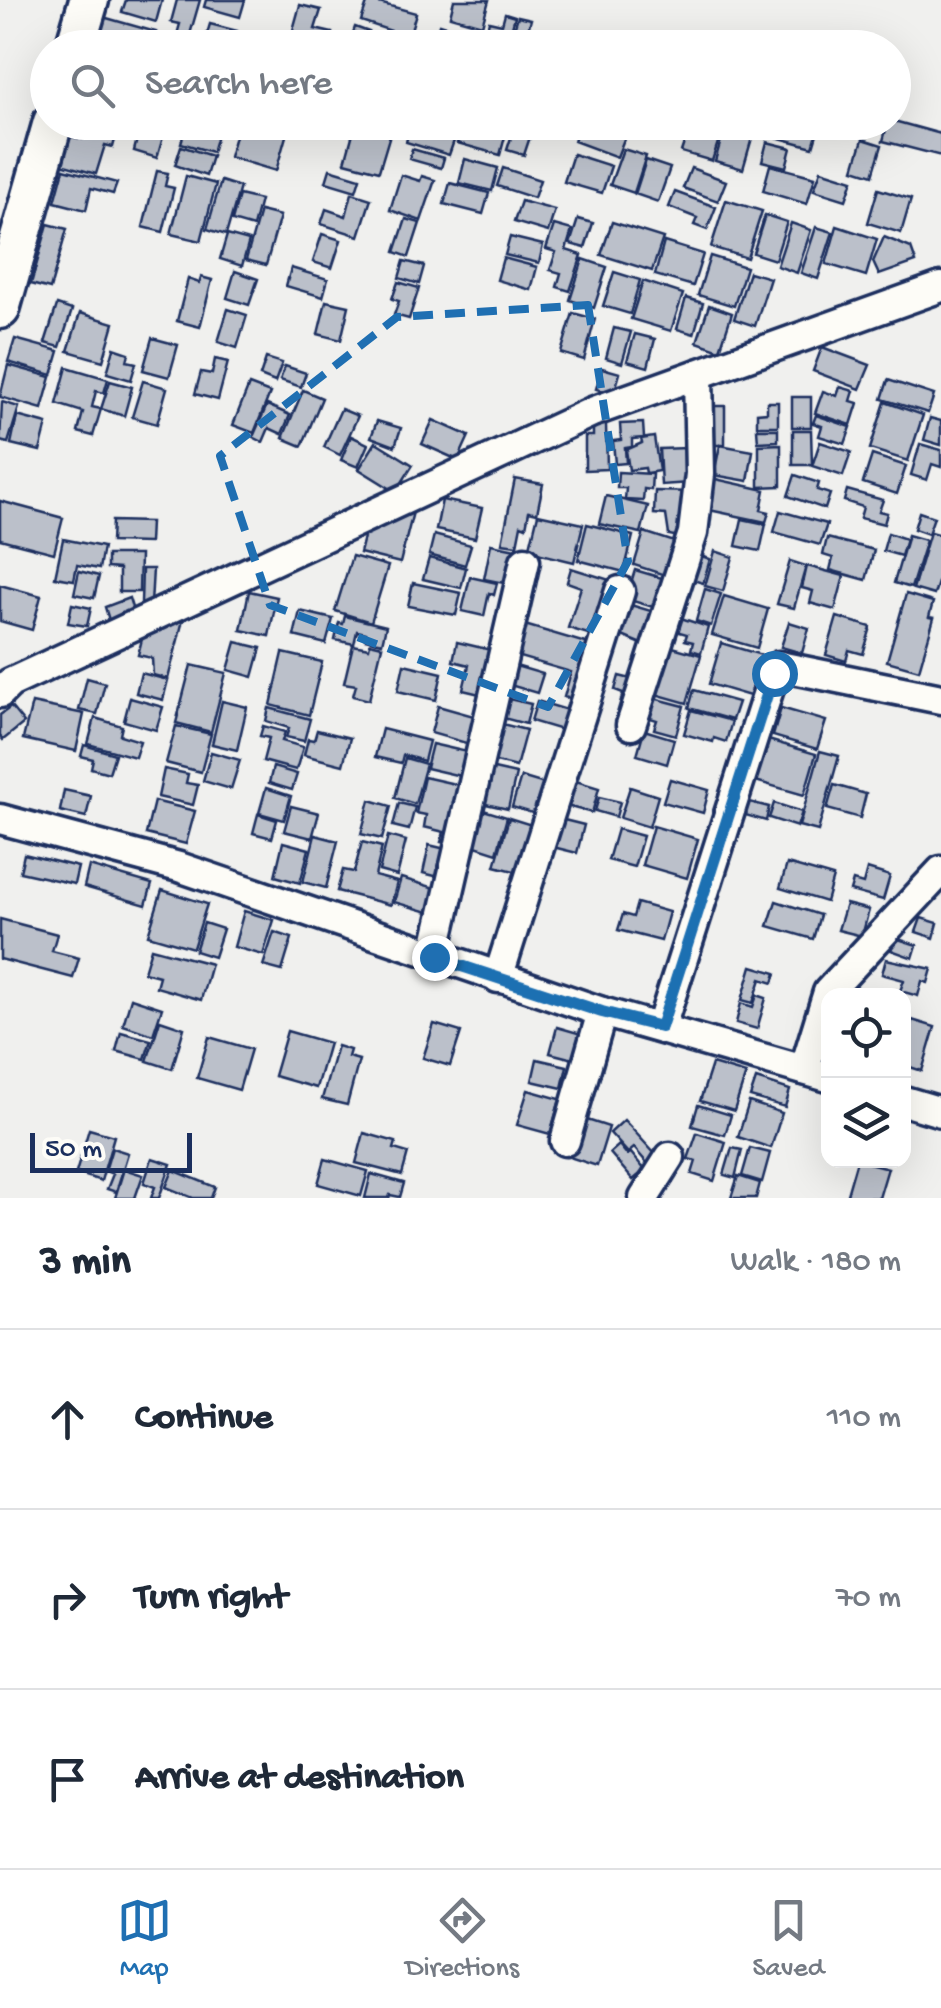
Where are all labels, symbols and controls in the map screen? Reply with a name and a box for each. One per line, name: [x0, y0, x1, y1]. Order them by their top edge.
search box: [30, 30, 911, 140]
icon: search: [65, 58, 120, 113]
text: Search here: [145, 63, 332, 107]
route start: [752, 651, 798, 697]
route end: [412, 935, 458, 981]
map controls: [821, 988, 911, 1168]
button: locate: [821, 988, 911, 1078]
button: layers: [821, 1078, 911, 1168]
scale bar: [30, 1128, 192, 1172]
text: 50 m: [45, 1134, 102, 1167]
text: 3 min: [40, 1239, 131, 1288]
text: Walk · 180 m: [731, 1244, 901, 1282]
icon: ahead: [40, 1392, 95, 1447]
text: Continue: [135, 1397, 273, 1441]
text: 110 m: [827, 1400, 901, 1438]
icon: right: [40, 1572, 95, 1627]
text: Turn right: [135, 1577, 287, 1621]
text: 70 m: [836, 1580, 901, 1618]
icon: arrive: [40, 1752, 95, 1807]
text: Arrive at destination: [135, 1757, 464, 1801]
tab: Map: [117, 1893, 172, 1986]
tab: Directions: [405, 1893, 519, 1986]
tab: Saved: [752, 1893, 824, 1986]

